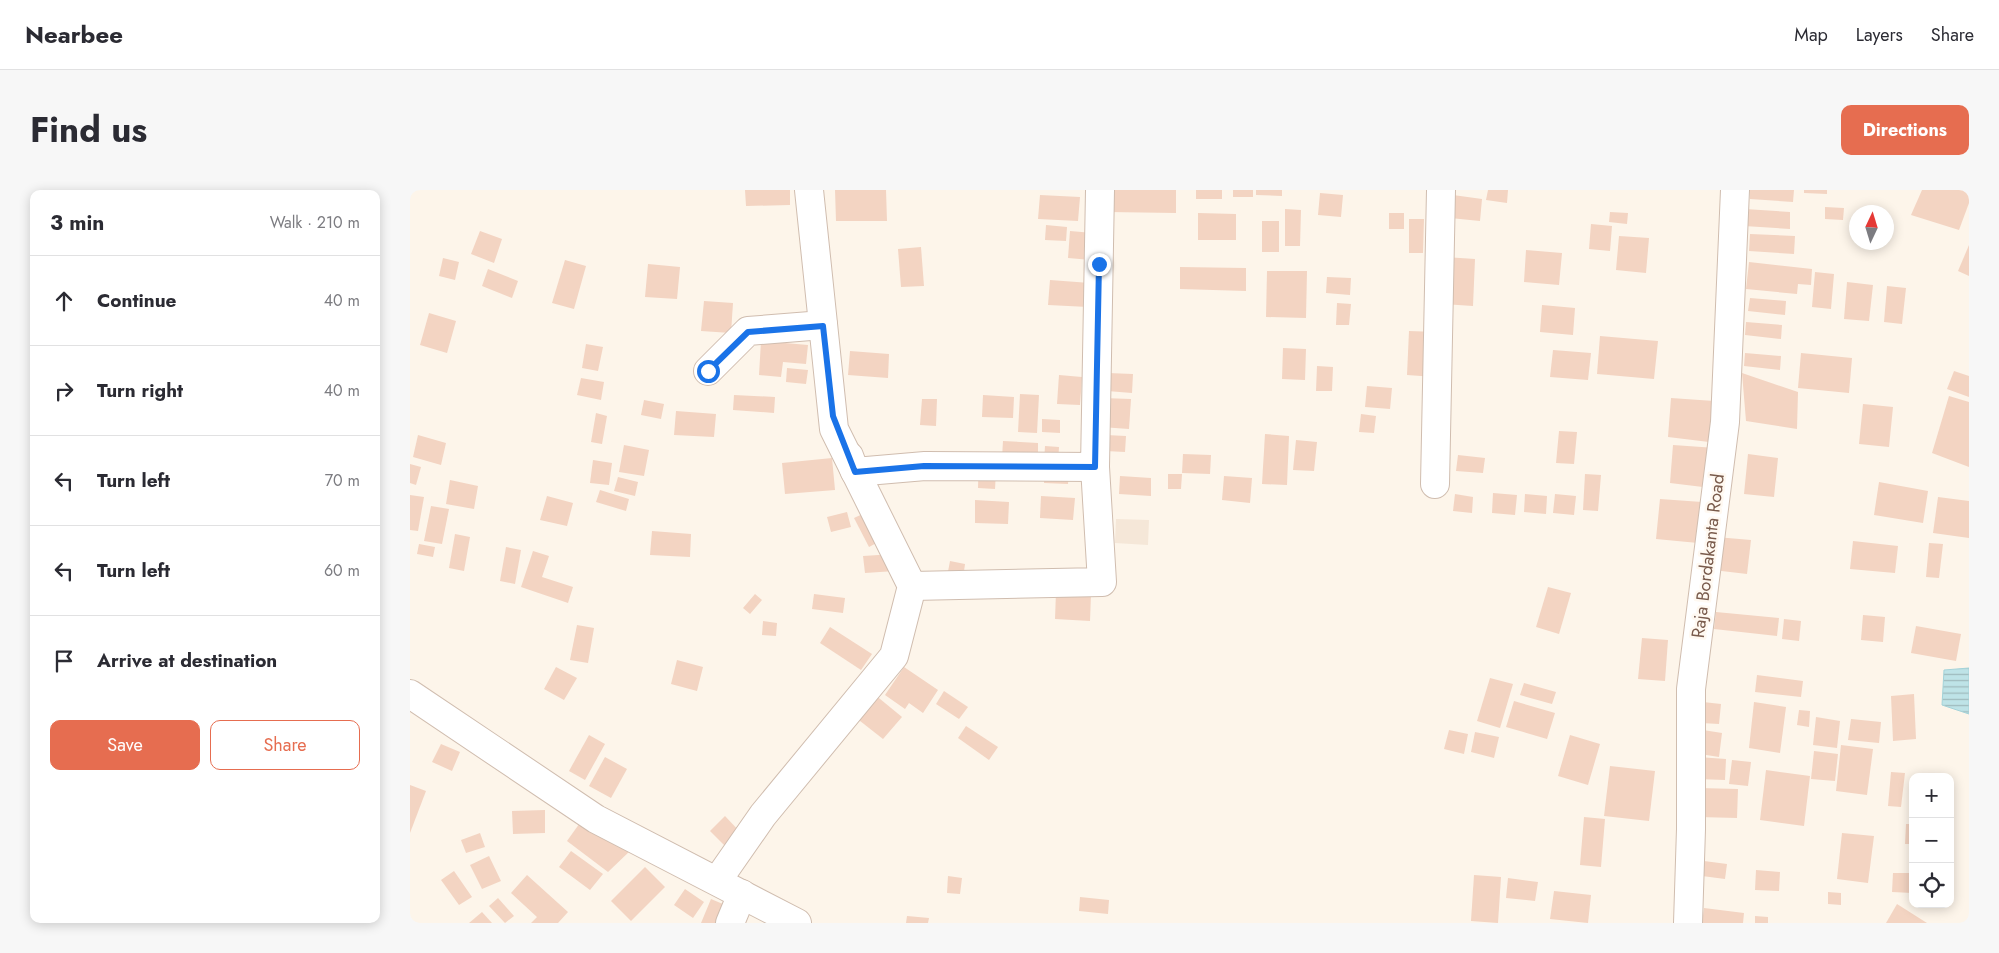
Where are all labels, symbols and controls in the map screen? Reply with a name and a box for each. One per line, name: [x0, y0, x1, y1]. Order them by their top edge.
text: Nearbee: [25, 17, 123, 52]
text: Map: [1794, 22, 1828, 48]
text: Layers: [1856, 22, 1903, 48]
text: Share: [1931, 22, 1974, 48]
text: Find us: [30, 105, 147, 155]
button: Directions: [1841, 105, 1969, 155]
north arrow: [1849, 205, 1894, 250]
text: 3 min: [50, 208, 104, 238]
text: Walk · 210 m: [270, 211, 360, 234]
route end: [1088, 253, 1111, 276]
icon: ahead: [50, 287, 78, 315]
text: Continue: [97, 287, 176, 314]
text: 40 m: [324, 289, 360, 312]
route start: [697, 360, 720, 383]
icon: right: [50, 377, 78, 405]
text: Turn right: [97, 377, 183, 404]
text: 40 m: [324, 379, 360, 402]
icon: left: [50, 467, 78, 495]
text: Turn left: [97, 467, 170, 494]
text: 70 m: [325, 469, 360, 492]
street label: Raja Bordakanta Road: [1685, 472, 1731, 640]
icon: left: [50, 557, 78, 585]
text: Turn left: [97, 557, 170, 584]
text: 60 m: [324, 559, 360, 582]
icon: arrive: [50, 647, 78, 675]
text: Arrive at destination: [97, 647, 277, 674]
button: Save: [50, 720, 200, 770]
button: Share: [210, 720, 360, 770]
map controls: [1909, 773, 1954, 908]
button: +: [1909, 773, 1954, 818]
button: −: [1909, 818, 1954, 863]
button: locate: [1909, 863, 1954, 908]

